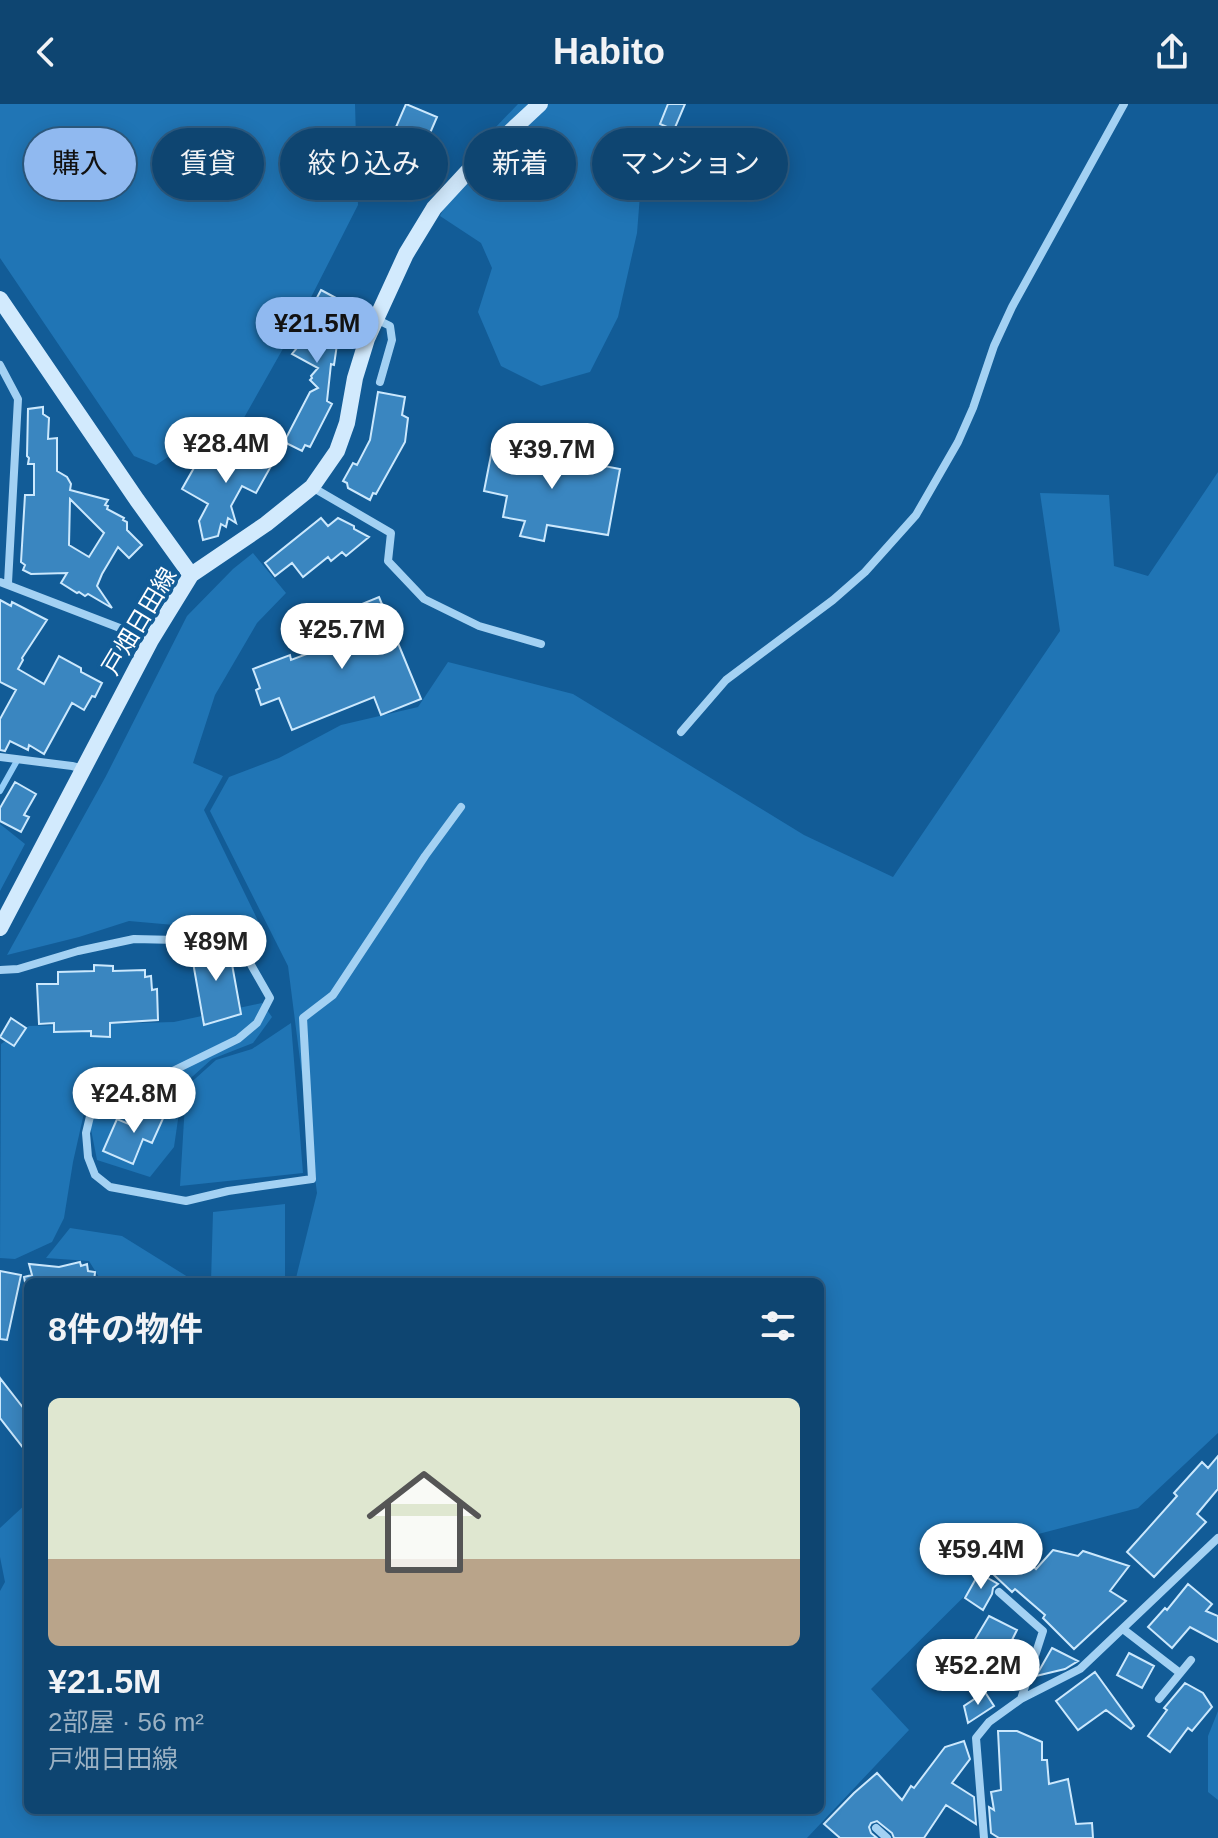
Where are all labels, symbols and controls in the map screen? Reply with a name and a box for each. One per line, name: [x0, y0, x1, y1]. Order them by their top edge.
icon: back: [24, 30, 68, 74]
icon: share: [1150, 30, 1194, 74]
text: Habito: [553, 31, 665, 72]
chip: 購入: [24, 128, 136, 200]
chip: 賃貸: [152, 128, 264, 200]
chip: 絞り込み: [280, 128, 448, 200]
chip: 新着: [464, 128, 576, 200]
chip: マンション: [592, 128, 788, 200]
pin: ¥21.5M: [252, 297, 382, 365]
text: ¥21.5M: [274, 308, 360, 338]
pin: ¥28.4M: [161, 417, 291, 485]
pin: ¥39.7M: [487, 423, 617, 491]
text: ¥28.4M: [183, 428, 269, 458]
text: ¥39.7M: [509, 434, 595, 464]
street label: 戸畑日田線: [97, 563, 181, 679]
pin: ¥25.7M: [277, 603, 407, 671]
text: ¥25.7M: [299, 614, 385, 644]
pin: ¥89M: [169, 915, 263, 983]
text: ¥89M: [183, 926, 249, 956]
pin: ¥24.8M: [69, 1067, 199, 1135]
text: ¥24.8M: [91, 1078, 177, 1108]
icon: filters: [756, 1304, 800, 1348]
text: 8件の物件: [48, 1310, 203, 1348]
icon: home: [352, 1450, 496, 1594]
pin: ¥59.4M: [916, 1523, 1046, 1591]
text: ¥59.4M: [938, 1534, 1024, 1564]
pin: ¥52.2M: [913, 1639, 1043, 1707]
text: ¥52.2M: [935, 1650, 1021, 1680]
text: ¥21.5M: [48, 1662, 161, 1700]
text: 2部屋 · 56 m²: [48, 1707, 204, 1737]
text: 戸畑日田線: [48, 1744, 178, 1774]

